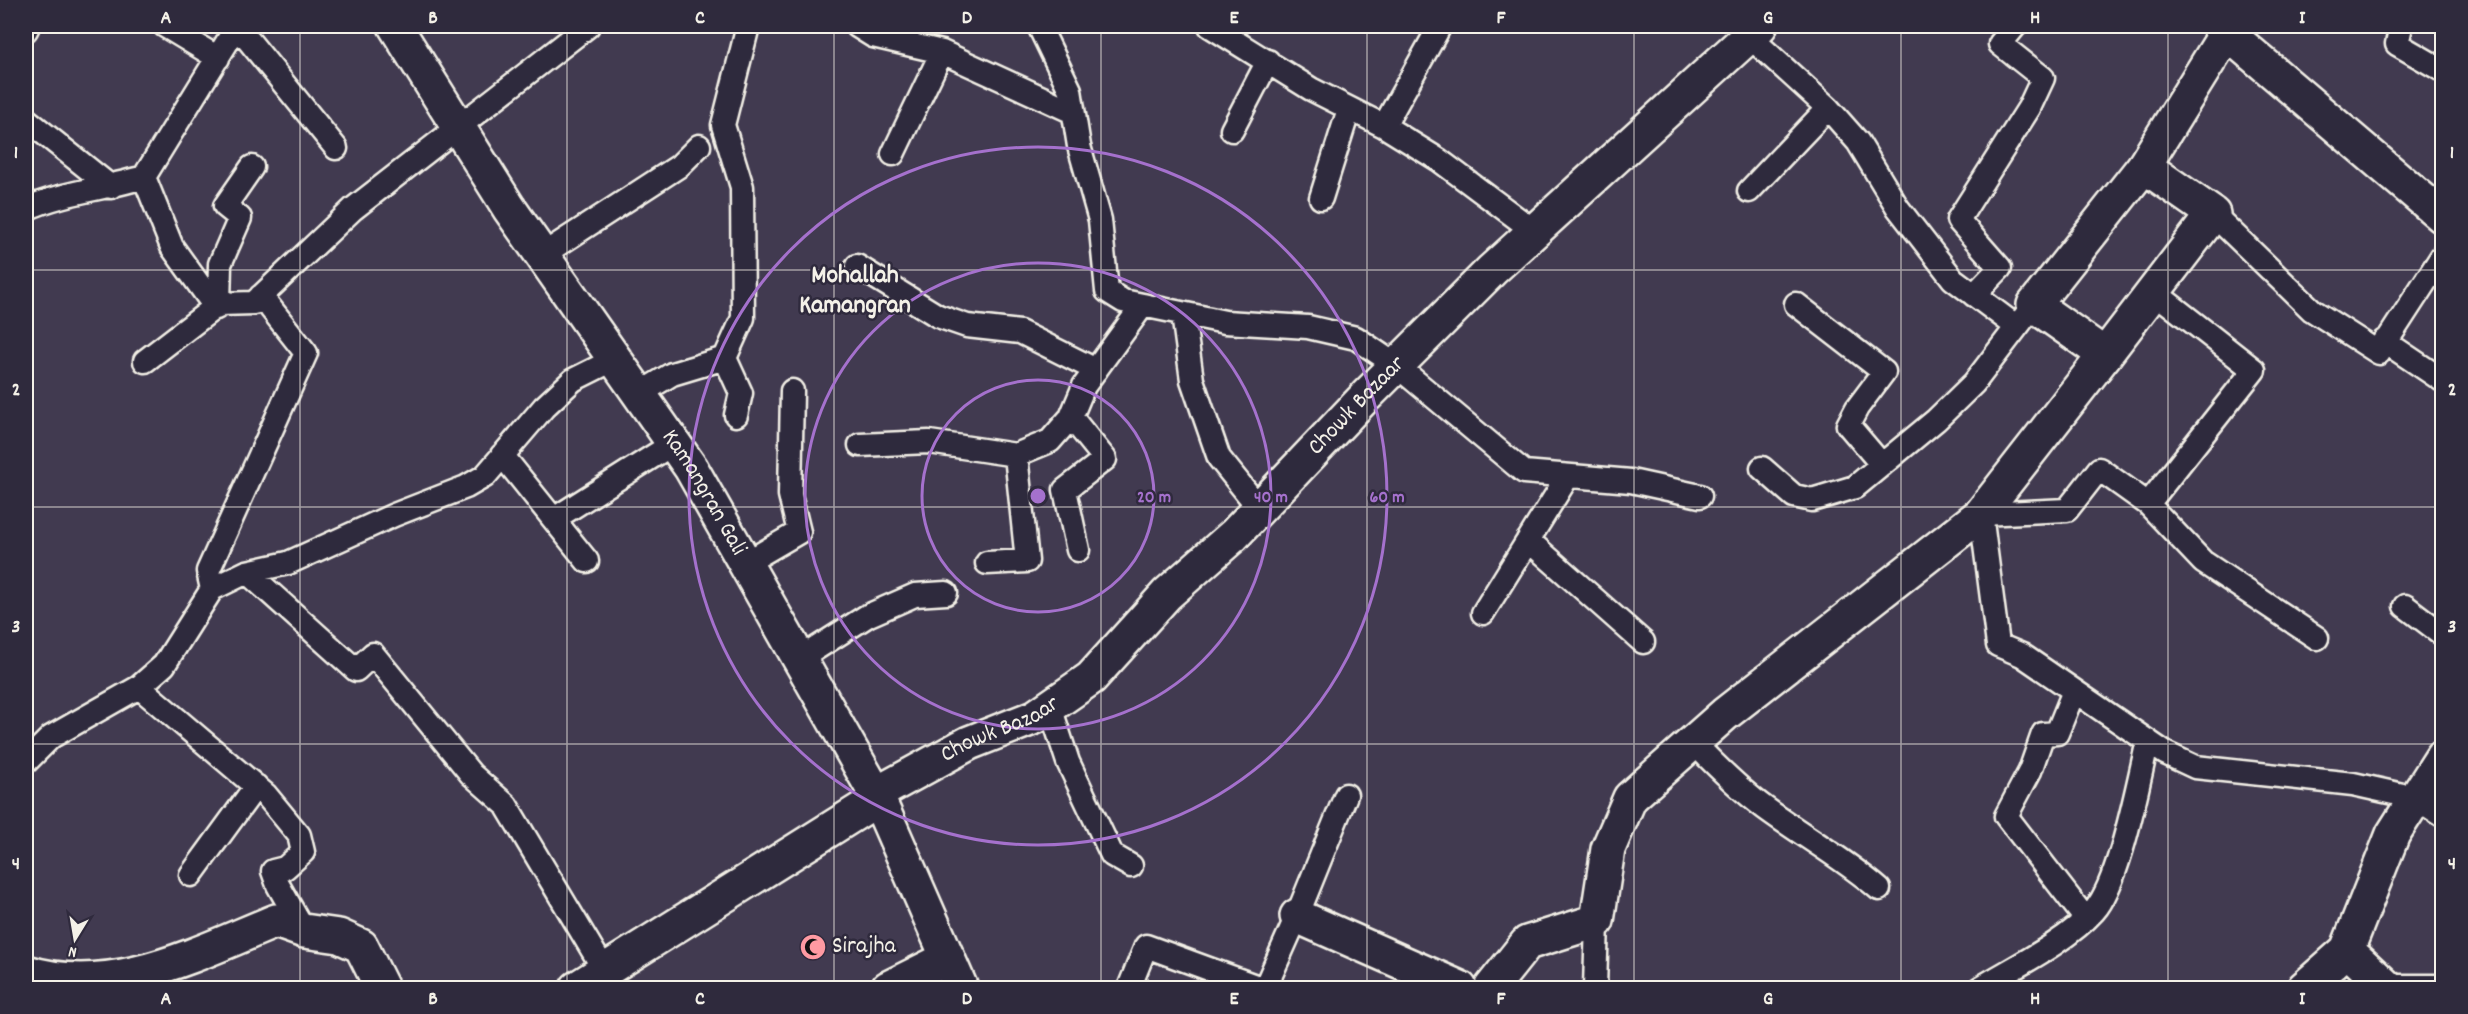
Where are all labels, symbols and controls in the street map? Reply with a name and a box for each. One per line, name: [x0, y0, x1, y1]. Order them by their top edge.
text: A: [161, 5, 172, 33]
text: B: [428, 5, 438, 33]
text: C: [695, 5, 705, 33]
text: D: [962, 5, 973, 33]
text: E: [1229, 5, 1239, 33]
text: F: [1497, 5, 1507, 33]
text: G: [1763, 5, 1773, 33]
text: H: [2030, 5, 2040, 33]
text: I: [2299, 5, 2306, 33]
text: 1: [14, 140, 18, 168]
text: 1: [2450, 140, 2454, 168]
district label: Mohallah Kamangran: [799, 258, 911, 325]
street label: Chowk Bazaar: [1300, 348, 1414, 464]
text: 2: [12, 377, 20, 405]
text: 2: [2448, 377, 2456, 405]
street label: Kamangran Gali: [652, 423, 755, 562]
centre of rings: [1028, 486, 1048, 506]
text: 20 m: [1137, 486, 1171, 511]
text: 40 m: [1254, 486, 1288, 511]
text: 60 m: [1369, 486, 1405, 511]
text: 3: [12, 614, 20, 642]
text: 3: [2448, 614, 2456, 642]
street label: Chowk Bazaar: [935, 688, 1067, 772]
text: 4: [12, 851, 20, 879]
text: 4: [2448, 851, 2456, 879]
north arrow: [45, 909, 105, 969]
place label: Sirajha: [832, 930, 896, 964]
mosque icon: Sirajha: [798, 932, 828, 962]
text: N: [66, 939, 79, 963]
text: A: [161, 986, 172, 1014]
text: B: [428, 986, 438, 1014]
text: C: [695, 986, 705, 1014]
text: D: [962, 986, 973, 1014]
text: E: [1229, 986, 1239, 1014]
text: F: [1497, 986, 1507, 1014]
text: G: [1763, 986, 1773, 1014]
text: H: [2030, 986, 2040, 1014]
text: I: [2299, 986, 2306, 1014]

